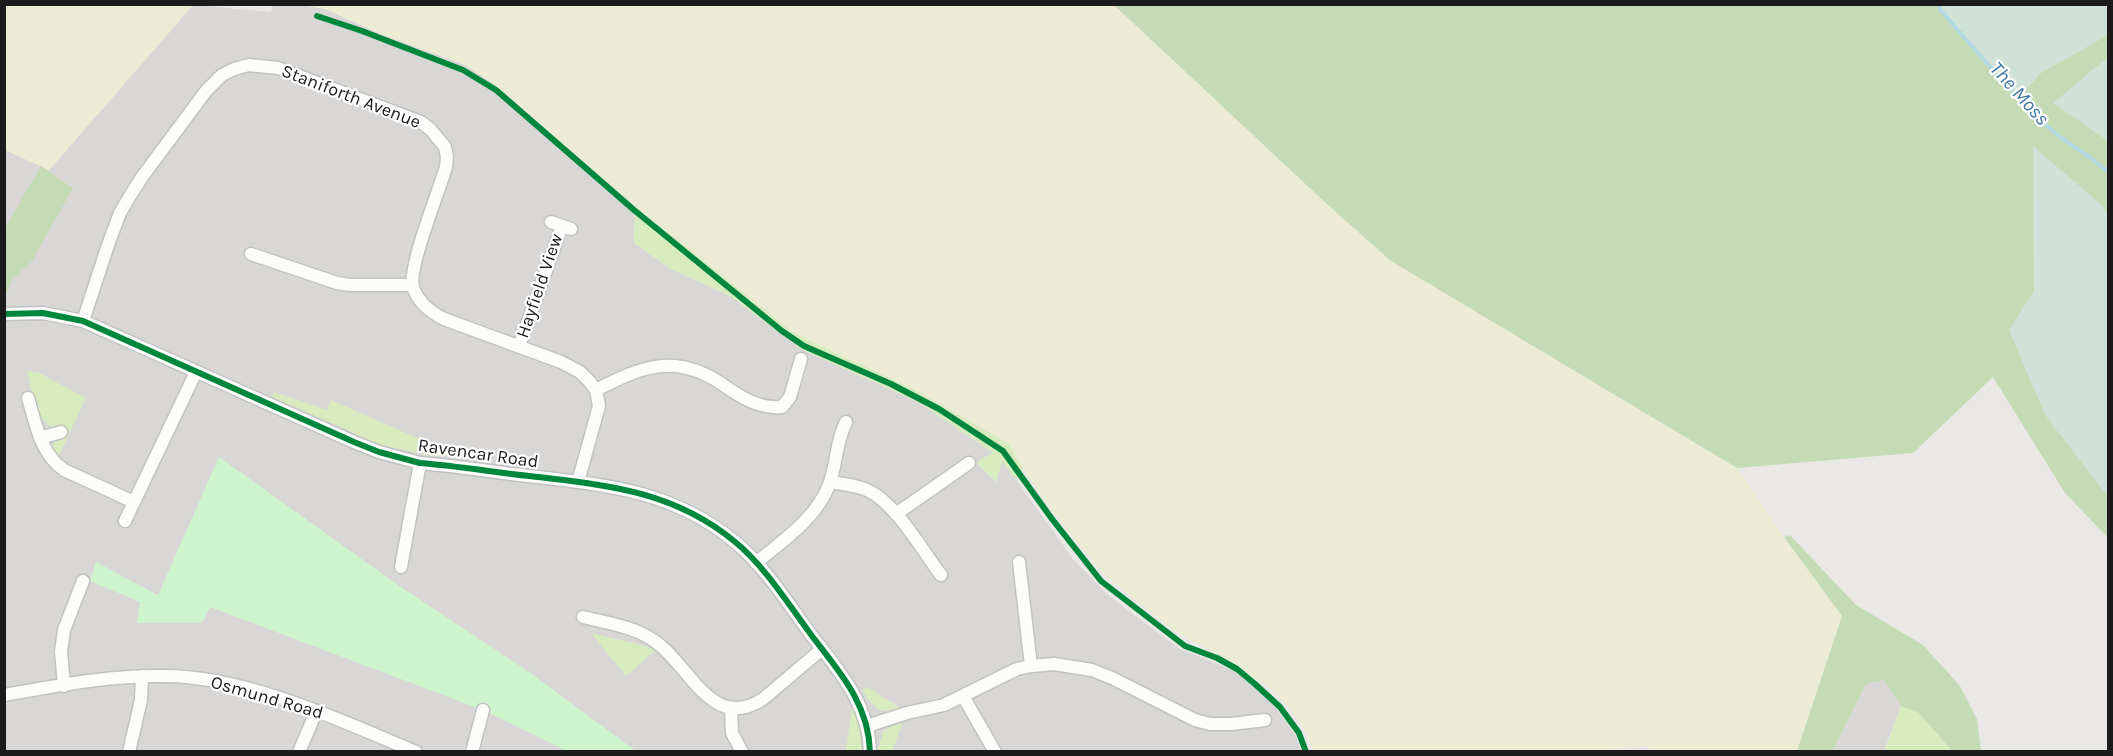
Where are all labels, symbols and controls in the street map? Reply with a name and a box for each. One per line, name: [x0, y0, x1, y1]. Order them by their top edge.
water label: The Moss: [1984, 57, 2054, 131]
street label: Staniforth Avenue: [278, 60, 424, 134]
street label: Hayfield View: [512, 231, 568, 341]
street label: Ravencar Road: [416, 435, 540, 473]
street label: Osmund Road: [208, 672, 326, 724]

